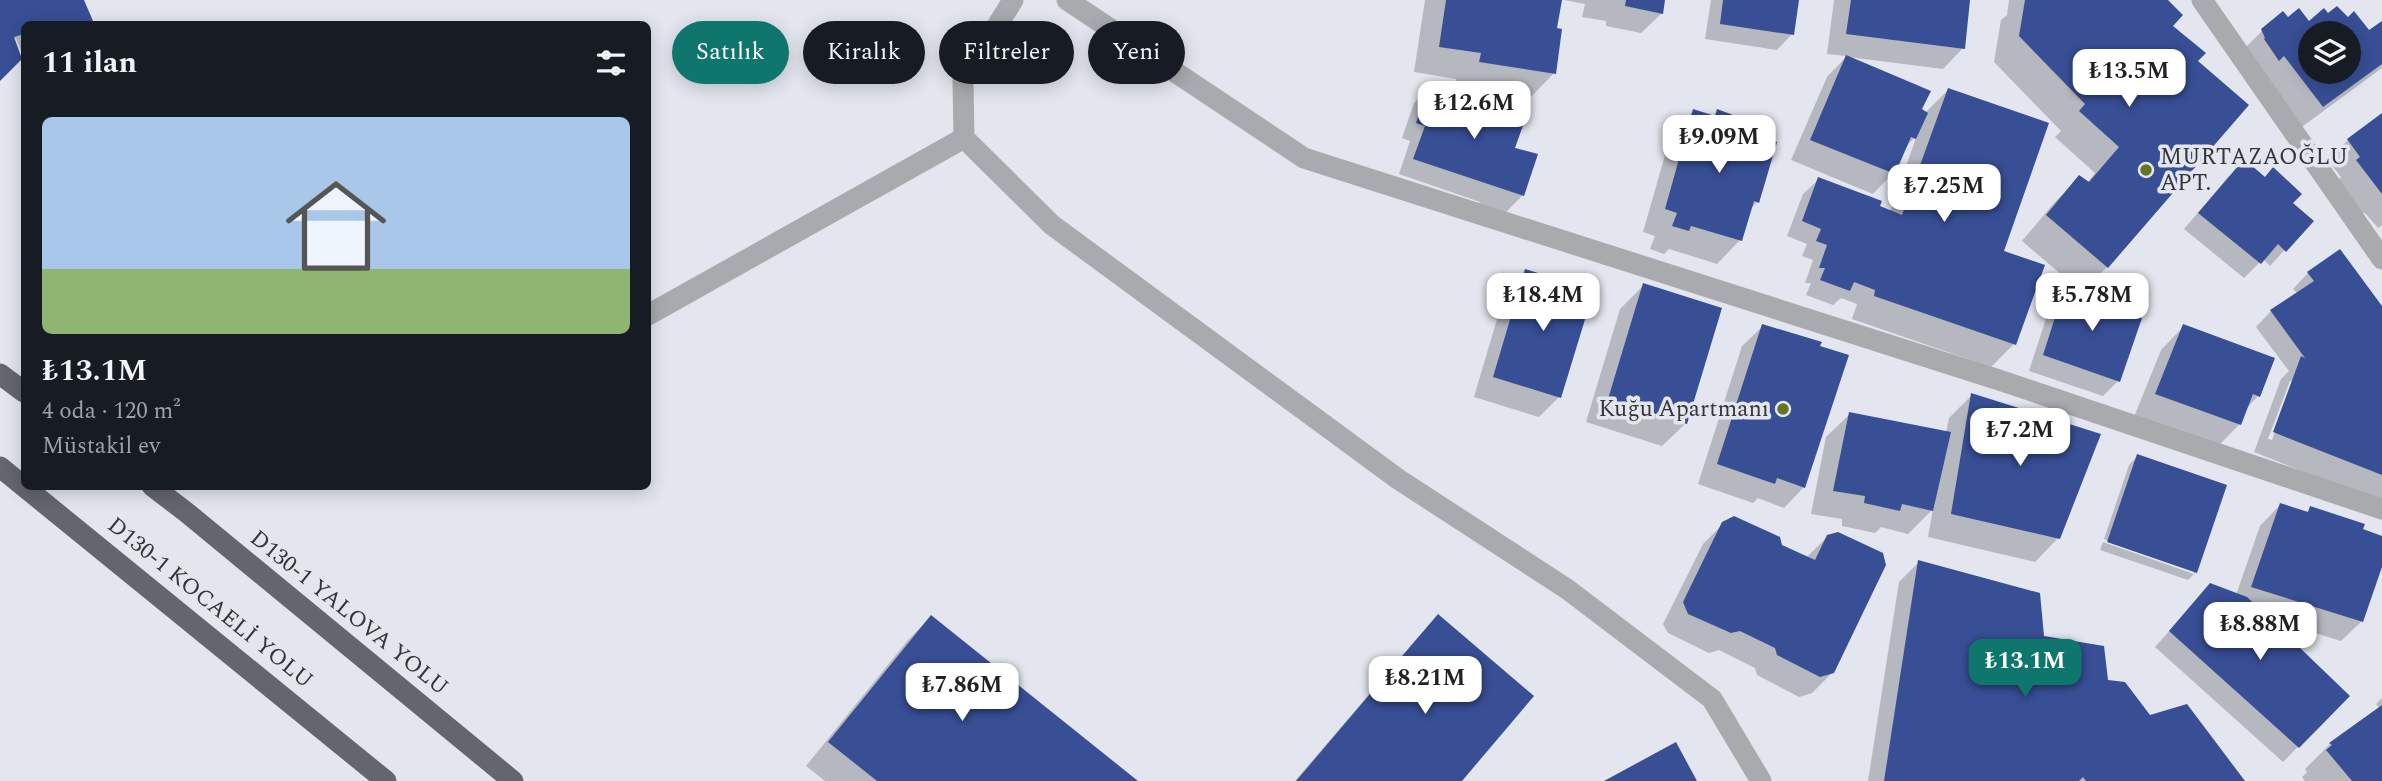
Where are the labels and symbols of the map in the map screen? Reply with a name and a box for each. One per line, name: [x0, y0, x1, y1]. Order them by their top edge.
pin: ₺13.5M: [2072, 50, 2186, 109]
pin: ₺12.6M: [1417, 82, 1531, 141]
pin: ₺9.09M: [1662, 116, 1776, 175]
place label: MURTAZAOĞLU APT.: [2160, 140, 2348, 201]
marker: MURTAZAOĞLU APT.: [2138, 162, 2154, 178]
pin: ₺7.25M: [1887, 164, 2001, 224]
pin: ₺18.4M: [1486, 274, 1600, 333]
pin: ₺5.78M: [2035, 274, 2149, 333]
place label: Kuğu Apartmanı: [1599, 392, 1769, 427]
marker: Kuğu Apartmanı: [1775, 401, 1791, 417]
pin: ₺7.2M: [1971, 408, 2069, 468]
street label: D130-1 KOCAELİ YOLU: [99, 509, 321, 697]
street label: D130-1 YALOVA YOLU: [242, 522, 456, 704]
pin: ₺8.88M: [2203, 602, 2317, 662]
pin: ₺13.1M: [1968, 640, 2082, 699]
pin: ₺8.21M: [1368, 656, 1482, 716]
pin: ₺7.86M: [905, 664, 1019, 723]

